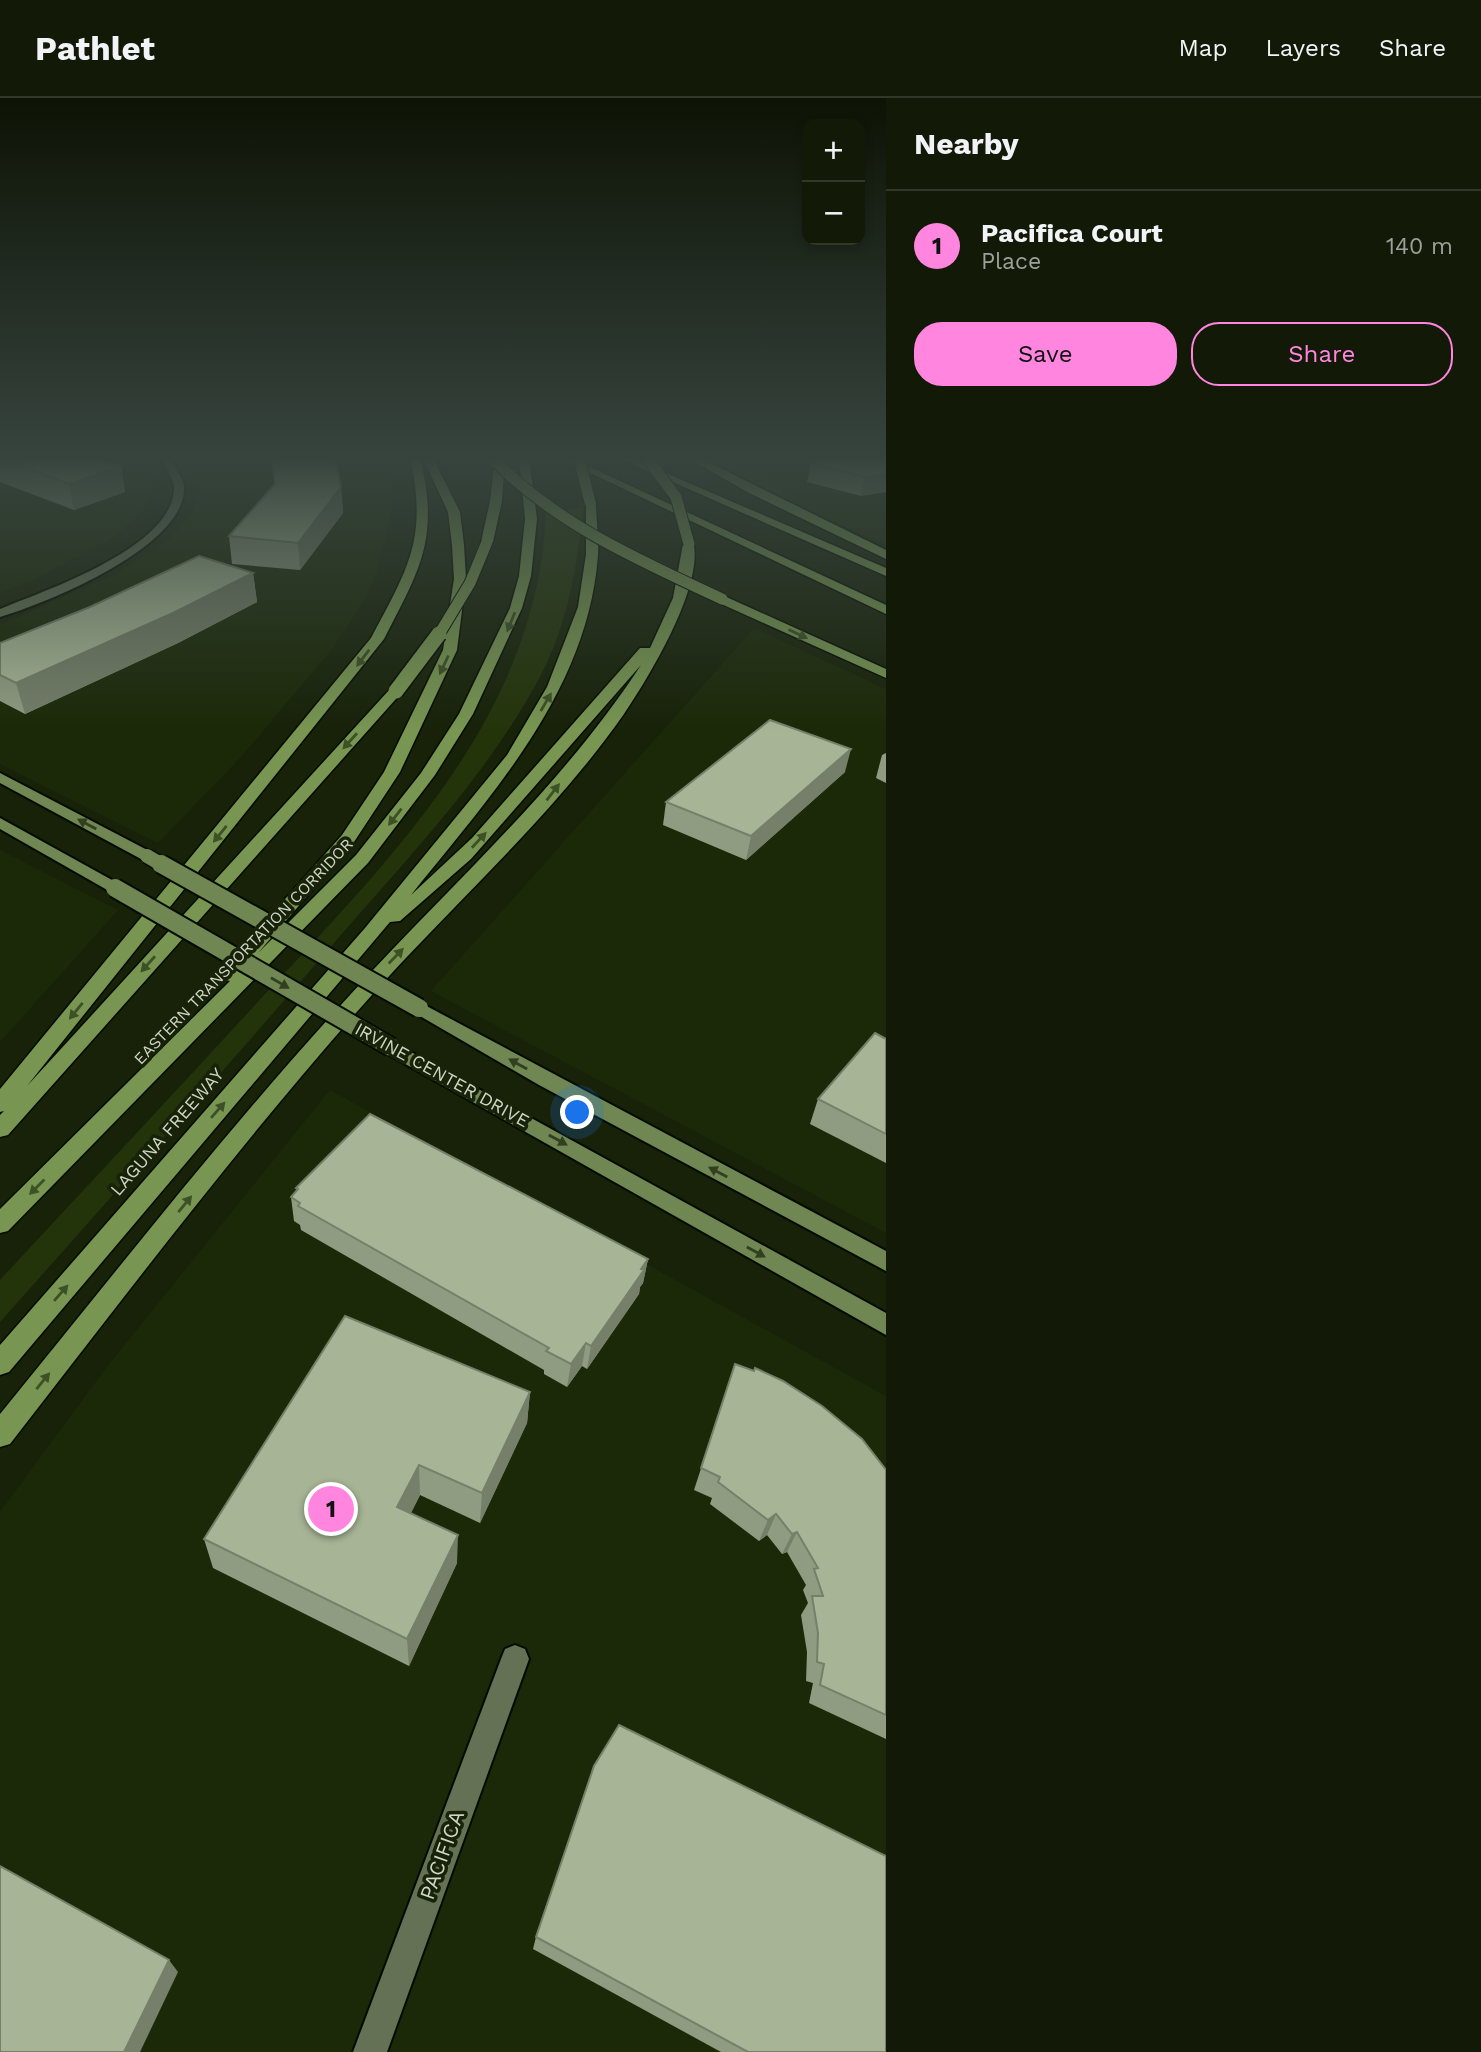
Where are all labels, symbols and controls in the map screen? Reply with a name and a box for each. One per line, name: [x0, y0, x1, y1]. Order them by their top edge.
text: Pathlet: [35, 29, 155, 68]
text: Map: [1179, 34, 1227, 62]
text: Layers: [1265, 34, 1341, 62]
text: Share: [1379, 34, 1446, 62]
map controls: [802, 119, 865, 245]
button: +: [802, 119, 865, 182]
text: Nearby: [914, 126, 1019, 161]
button: −: [802, 182, 865, 245]
text: Pacifica Court: [981, 218, 1163, 248]
text: 1: [932, 233, 942, 260]
text: 140 m: [1386, 233, 1453, 260]
text: Place: [981, 248, 1041, 275]
button: Save: [914, 322, 1177, 386]
button: Share: [1191, 322, 1453, 386]
one-way arrow: [505, 611, 516, 632]
one-way arrow: [788, 628, 808, 640]
one-way arrow: [356, 648, 370, 667]
one-way arrow: [438, 655, 450, 675]
one-way arrow: [540, 692, 552, 712]
one-way arrow: [342, 732, 358, 750]
one-way arrow: [545, 783, 560, 801]
one-way arrow: [387, 807, 402, 825]
one-way arrow: [77, 818, 96, 830]
one-way arrow: [213, 826, 228, 843]
one-way arrow: [471, 831, 487, 849]
street label: EASTERN TRANSPORTATION CORRIDOR: [130, 834, 357, 1068]
one-way arrow: [387, 948, 403, 965]
one-way arrow: [140, 955, 156, 973]
one-way arrow: [271, 977, 290, 989]
one-way arrow: [69, 1002, 84, 1019]
street label: IRVINE CENTER DRIVE: [352, 1018, 533, 1131]
one-way arrow: [508, 1058, 527, 1070]
street label: LAGUNA FREEWAY: [106, 1063, 228, 1200]
your location: [560, 1095, 594, 1129]
one-way arrow: [210, 1102, 225, 1119]
one-way arrow: [548, 1134, 567, 1146]
one-way arrow: [708, 1166, 728, 1178]
one-way arrow: [28, 1179, 45, 1196]
one-way arrow: [177, 1196, 192, 1213]
one-way arrow: [746, 1246, 766, 1258]
one-way arrow: [53, 1285, 68, 1302]
one-way arrow: [35, 1373, 50, 1391]
pin: 1: [308, 1483, 354, 1535]
street label: PACIFICA: [414, 1807, 469, 1903]

